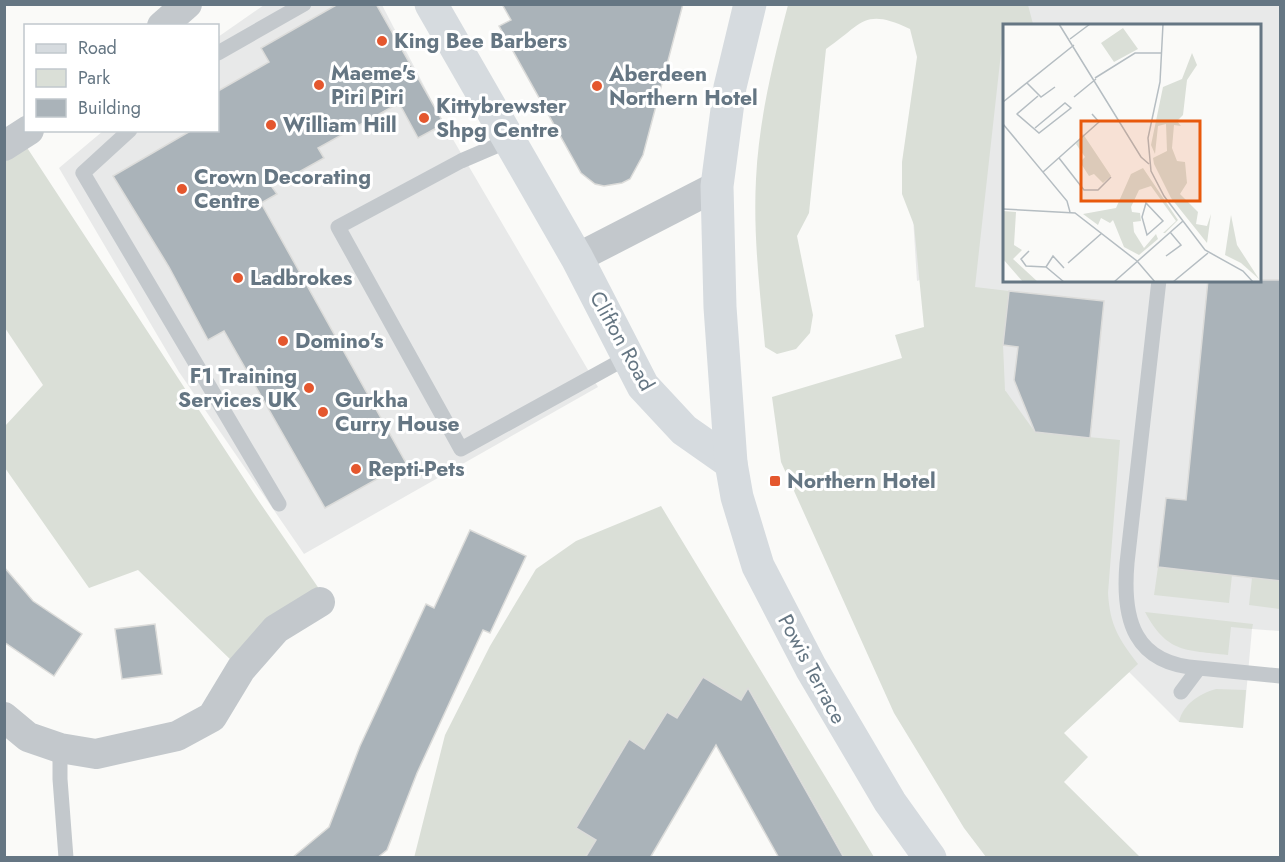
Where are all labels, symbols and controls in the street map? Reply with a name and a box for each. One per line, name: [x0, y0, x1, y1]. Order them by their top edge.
legend: [24, 24, 219, 132]
inset map: [1003, 24, 1261, 282]
place label: King Bee Barbers: [394, 26, 567, 56]
marker: King Bee Barbers: [375, 34, 389, 48]
text: Road: [78, 35, 117, 61]
place label: Maeme's Piri Piri: [331, 58, 416, 112]
place label: Aberdeen Northern Hotel: [608, 59, 758, 113]
text: Park: [78, 65, 110, 91]
marker: Maeme's Piri Piri: [312, 78, 326, 92]
marker: Aberdeen Northern Hotel: [590, 79, 604, 93]
place label: Kittybrewster Shpg Centre: [436, 91, 567, 145]
text: Building: [78, 95, 141, 121]
place label: William Hill: [283, 110, 397, 140]
marker: Kittybrewster Shpg Centre: [417, 111, 431, 125]
marker: William Hill: [264, 118, 278, 132]
place label: Crown Decorating Centre: [194, 162, 371, 216]
marker: Crown Decorating Centre: [175, 182, 189, 196]
place label: Ladbrokes: [250, 263, 353, 293]
marker: Ladbrokes: [231, 271, 245, 285]
street label: Clifton Road: [582, 286, 662, 396]
place label: Domino's: [295, 326, 384, 356]
marker: Domino's: [276, 334, 290, 348]
place label: F1 Training Services UK: [178, 361, 297, 415]
marker: F1 Training Services UK: [302, 381, 316, 395]
place label: Gurkha Curry House: [335, 385, 460, 439]
marker: Gurkha Curry House: [316, 405, 330, 419]
place label: Repti-Pets: [368, 454, 465, 484]
marker: Repti-Pets: [349, 462, 363, 476]
place label: Northern Hotel: [787, 466, 936, 496]
marker: Northern Hotel: [768, 474, 782, 488]
street label: Powis Terrace: [770, 609, 854, 729]

